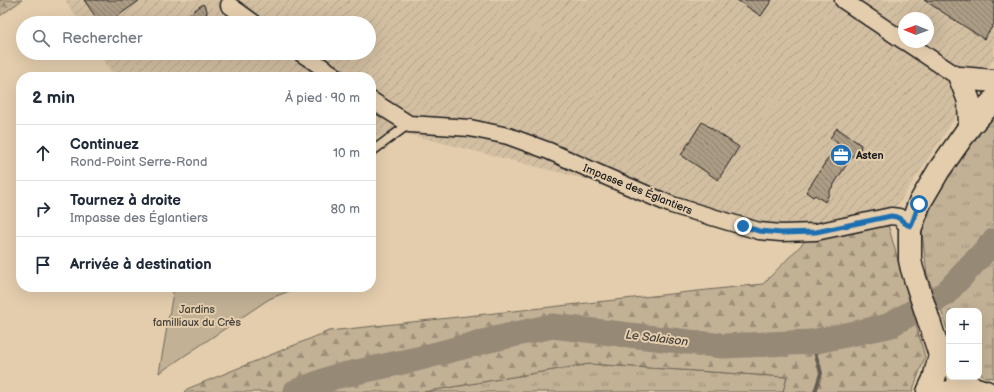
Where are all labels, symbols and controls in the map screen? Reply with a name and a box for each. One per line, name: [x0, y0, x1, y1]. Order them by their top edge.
north arrow: [898, 12, 934, 48]
search box: [16, 16, 376, 60]
icon: search: [30, 27, 52, 49]
text: Rechercher: [62, 29, 142, 48]
text: 2 min: [32, 88, 75, 108]
text: À pied · 90 m: [285, 90, 360, 106]
text: Continuez: [70, 135, 139, 154]
icon: ahead: [32, 142, 54, 164]
office icon: Asten: [828, 142, 854, 168]
text: 10 m: [333, 145, 360, 161]
place label: Asten: [855, 149, 884, 162]
text: Rond-Point Serre-Rond: [70, 154, 207, 170]
street label: Impasse des Églantiers: [581, 161, 695, 218]
text: Tournez à droite: [70, 191, 181, 210]
route start: [910, 195, 928, 213]
icon: right: [32, 198, 54, 220]
text: 80 m: [331, 201, 360, 217]
text: Impasse des Églantiers: [70, 210, 208, 226]
route end: [734, 217, 752, 235]
icon: arrive: [32, 254, 54, 276]
text: Arrivée à destination: [70, 255, 212, 274]
park label: Jardins familliaux du Crès: [153, 303, 241, 329]
map controls: [946, 308, 982, 380]
button: +: [946, 308, 982, 344]
water label: Le Salaison: [625, 327, 689, 350]
button: −: [946, 344, 982, 380]

